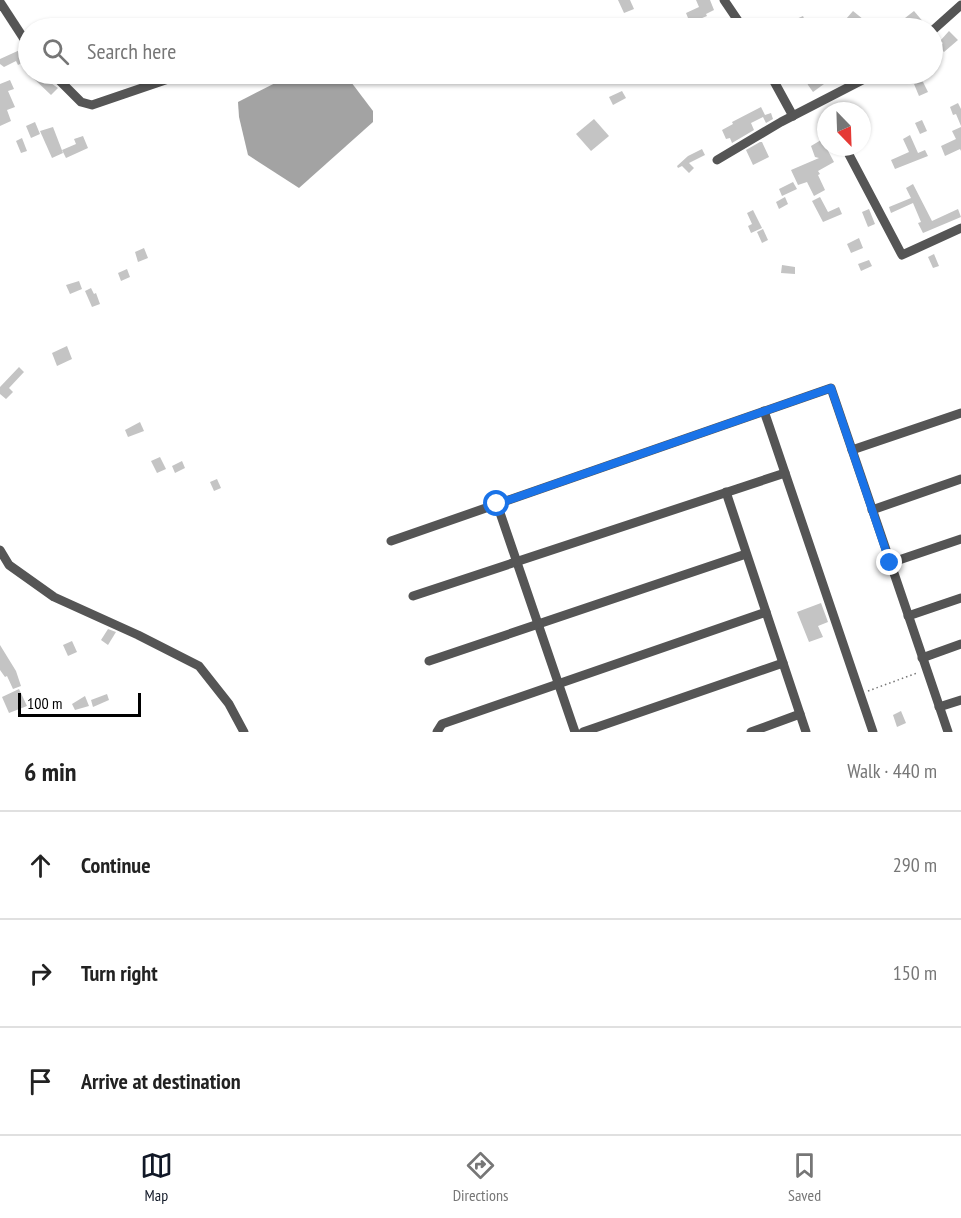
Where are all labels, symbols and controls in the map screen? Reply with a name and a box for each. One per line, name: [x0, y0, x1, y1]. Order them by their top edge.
search box: [18, 18, 943, 84]
icon: search: [39, 35, 72, 68]
text: Search here: [87, 37, 176, 65]
north arrow: [817, 102, 871, 156]
route start: [483, 490, 509, 516]
route end: [876, 549, 902, 575]
scale bar: [18, 690, 141, 718]
text: 100 m: [27, 693, 62, 713]
text: 6 min: [24, 755, 77, 788]
text: Walk · 440 m: [847, 758, 937, 784]
icon: ahead: [24, 849, 57, 882]
text: Continue: [81, 851, 151, 879]
text: 290 m: [893, 852, 937, 878]
icon: right: [24, 957, 57, 990]
text: Turn right: [81, 959, 158, 987]
text: 150 m: [893, 960, 937, 986]
icon: arrive: [24, 1065, 57, 1098]
text: Arrive at destination: [81, 1067, 241, 1095]
tab: Map: [140, 1149, 173, 1205]
tab: Directions: [453, 1149, 508, 1205]
tab: Saved: [788, 1149, 821, 1205]

